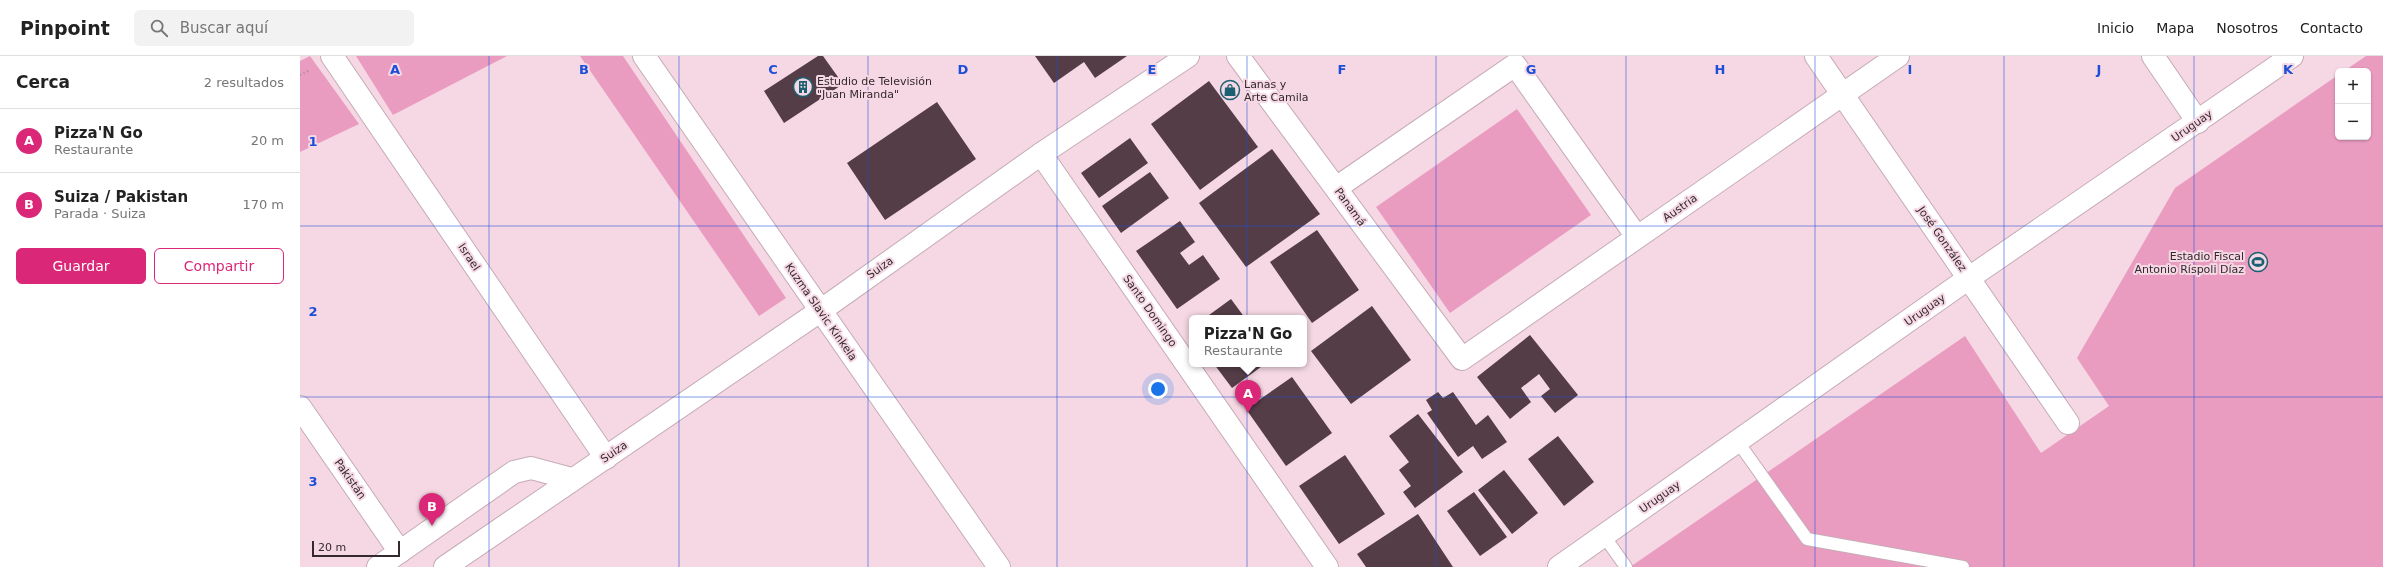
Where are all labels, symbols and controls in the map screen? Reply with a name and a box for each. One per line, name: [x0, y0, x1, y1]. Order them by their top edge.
search box: [134, 10, 414, 46]
text: Pinpoint: [20, 17, 110, 39]
icon: search: [148, 17, 170, 39]
text: Buscar aquí: [180, 19, 268, 37]
text: Inicio: [2097, 20, 2134, 36]
text: Mapa: [2156, 20, 2194, 36]
text: Nosotros: [2216, 20, 2278, 36]
text: Contacto: [2300, 20, 2363, 36]
text: A: [390, 62, 400, 77]
text: B: [579, 62, 589, 77]
text: C: [768, 62, 778, 77]
text: D: [958, 62, 969, 77]
text: E: [1148, 62, 1156, 77]
text: F: [1338, 62, 1346, 77]
text: G: [1526, 62, 1536, 77]
text: H: [1715, 62, 1725, 77]
text: I: [1908, 62, 1912, 77]
text: J: [2096, 62, 2101, 77]
text: K: [2283, 62, 2294, 77]
map controls: [2335, 68, 2371, 140]
button: +: [2335, 68, 2371, 104]
text: Cerca: [16, 72, 70, 92]
text: 2 resultados: [204, 75, 284, 90]
place label: Estudio de Televisión "Juan Miranda": [817, 75, 932, 101]
building icon: Estudio de Televisión "Juan Miranda": [792, 76, 814, 98]
place label: Lanas y Arte Camila: [1244, 78, 1309, 104]
shop icon: Lanas y Arte Camila: [1219, 79, 1241, 101]
button: −: [2335, 104, 2371, 140]
street label: Uruguay: [2169, 107, 2215, 145]
text: Pizza'N Go: [54, 124, 143, 142]
text: A: [24, 133, 34, 148]
text: 20 m: [251, 133, 284, 148]
text: 1: [308, 134, 318, 149]
text: Restaurante: [54, 142, 133, 157]
street label: Panamá: [1332, 185, 1368, 229]
text: Suiza / Pakistan: [54, 188, 188, 206]
street label: Austria: [1660, 192, 1700, 224]
text: B: [24, 197, 34, 212]
text: 170 m: [242, 197, 284, 212]
street label: José González: [1914, 203, 1969, 274]
text: Parada · Suiza: [54, 206, 146, 221]
street label: Israel: [455, 241, 483, 273]
button: Guardar: [16, 248, 146, 284]
button: Compartir: [154, 248, 284, 284]
place label: Estadio Fiscal Antonio Ríspoli Díaz: [2134, 250, 2244, 276]
sports icon: Estadio Fiscal Antonio Ríspoli Díaz: [2247, 251, 2269, 273]
street label: Suiza: [864, 254, 896, 282]
street label: Kuzma Slavic Kinkela: [782, 261, 860, 363]
street label: Santo Domingo: [1120, 273, 1180, 350]
street label: Uruguay: [1902, 291, 1948, 329]
text: 2: [308, 304, 318, 319]
popup: [1189, 315, 1307, 367]
text: Pizza'N Go: [1204, 325, 1292, 343]
text: Restaurante: [1204, 343, 1283, 358]
your location: [1148, 379, 1168, 399]
pin: A: [1235, 380, 1261, 413]
street label: Suiza: [598, 438, 630, 466]
street label: Pakistán: [331, 456, 369, 502]
text: 3: [308, 474, 318, 489]
street label: Uruguay: [1637, 478, 1683, 516]
pin: B: [419, 493, 445, 526]
scale bar: [312, 539, 400, 558]
text: 20 m: [318, 541, 346, 554]

